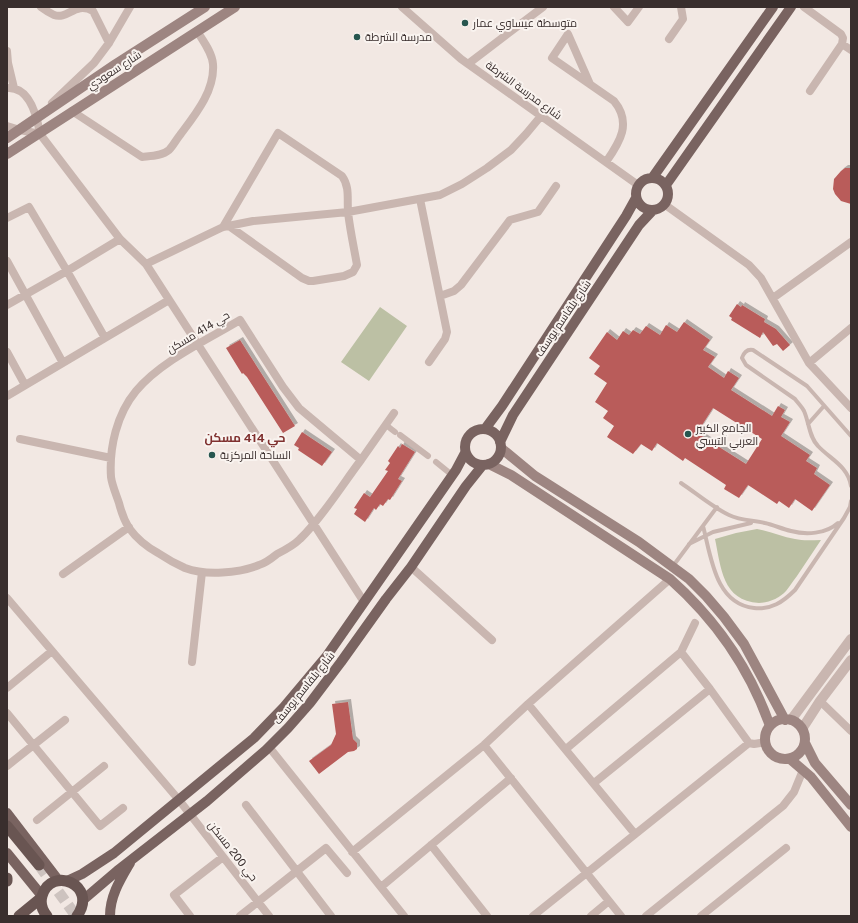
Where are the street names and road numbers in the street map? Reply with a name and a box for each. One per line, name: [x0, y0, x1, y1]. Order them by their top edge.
street label: شارع سعودي: [85, 48, 145, 94]
street label: شارع مدرسة الشرطة: [482, 58, 564, 123]
street label: شارع بلقاسم يوسف: [533, 278, 595, 360]
street label: حي 414 مسكن: [165, 309, 233, 358]
street label: شارع بلقاسم يوسف: [271, 649, 338, 728]
street label: حي 200 مسكن: [204, 819, 260, 885]

